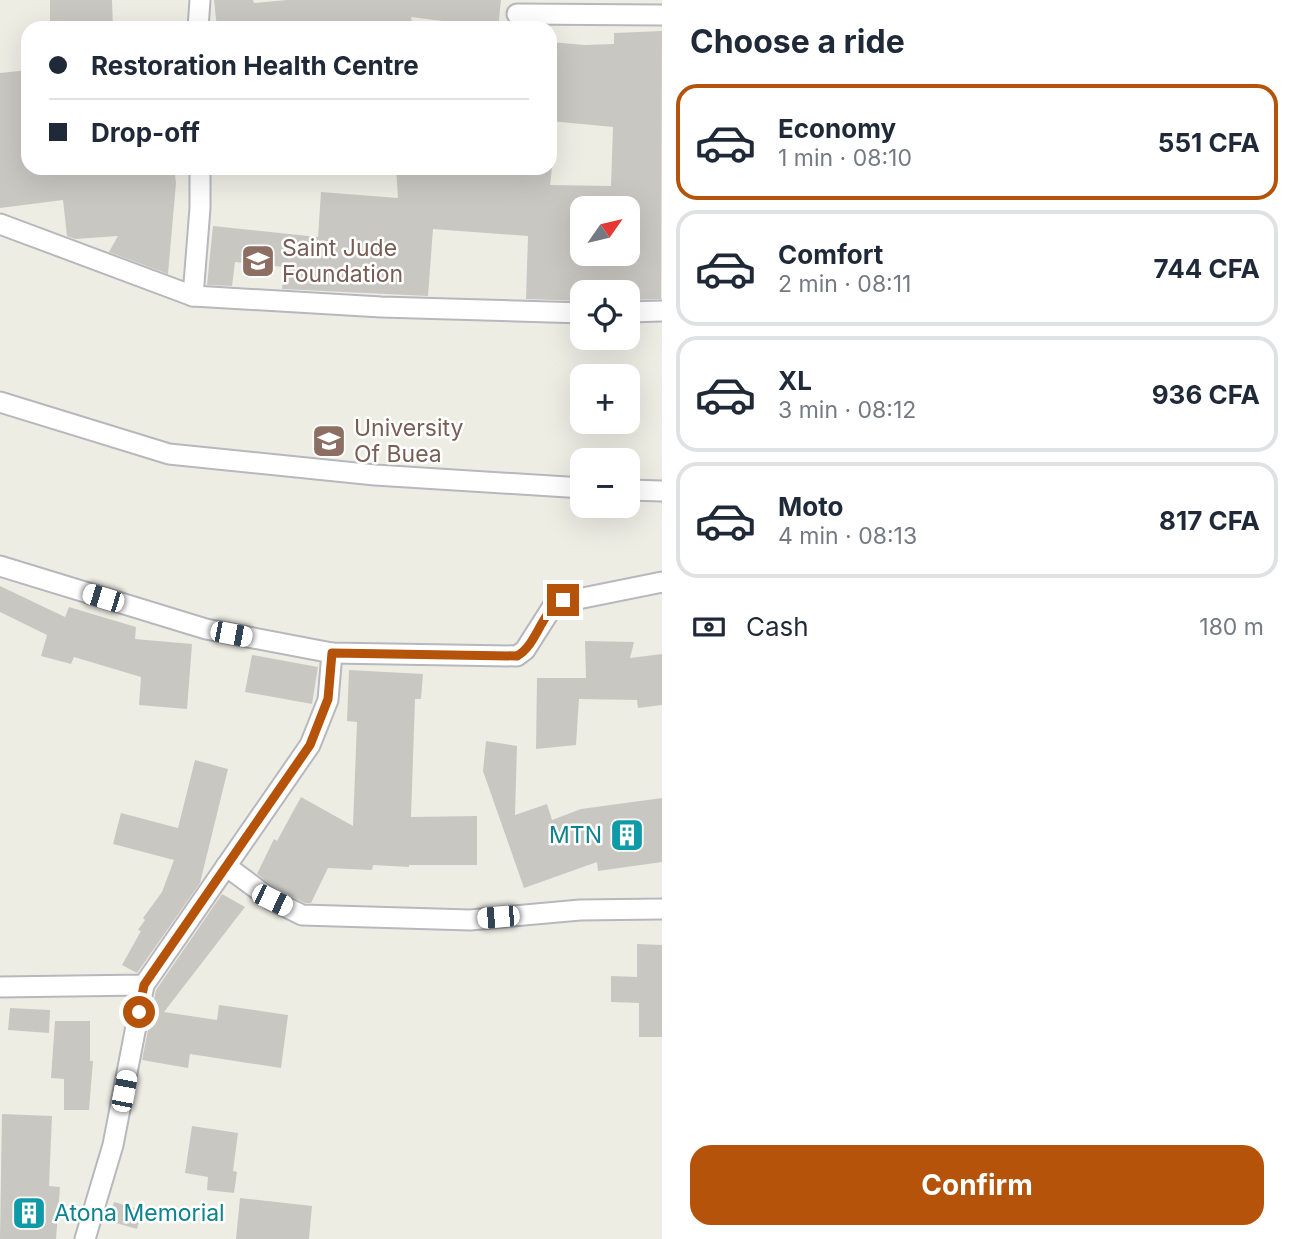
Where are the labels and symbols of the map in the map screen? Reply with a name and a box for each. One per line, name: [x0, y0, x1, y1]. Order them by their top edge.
north arrow: [570, 196, 640, 266]
place label: Saint Jude Foundation: [282, 234, 403, 288]
school or university icon: Saint Jude Foundation: [239, 242, 277, 280]
place label: University Of Buea: [354, 414, 464, 468]
school or university icon: University Of Buea: [310, 422, 348, 460]
car: [80, 582, 127, 614]
route end: [547, 584, 579, 616]
car: [209, 620, 254, 648]
building icon: MTN: [608, 816, 646, 854]
place label: MTN: [549, 821, 602, 849]
car: [249, 881, 296, 919]
car: [477, 905, 520, 929]
route start: [123, 996, 155, 1028]
car: [110, 1068, 139, 1114]
building icon: Atona Memorial: [10, 1194, 48, 1232]
place label: Atona Memorial: [54, 1199, 225, 1227]

